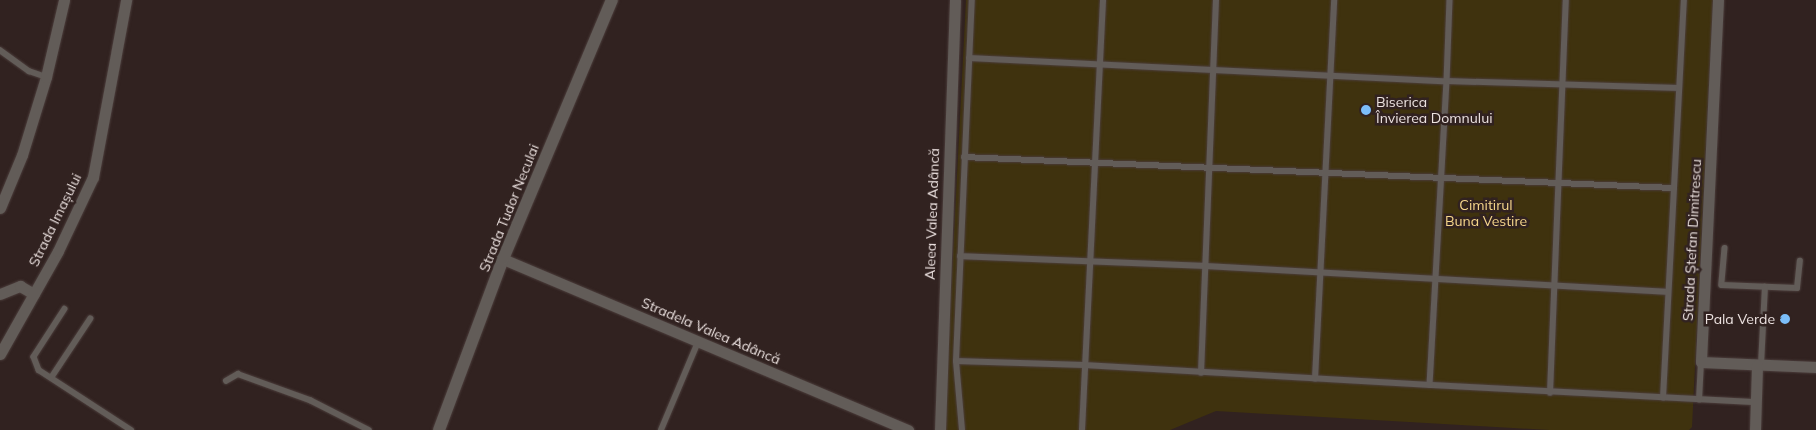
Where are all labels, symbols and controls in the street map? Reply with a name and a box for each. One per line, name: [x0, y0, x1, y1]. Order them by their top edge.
place label: Biserica Învierea Domnului: [1376, 94, 1493, 126]
marker: Biserica Învierea Domnului: [1360, 104, 1372, 116]
street label: Strada Tudor Neculai: [476, 142, 542, 274]
street label: Aleea Valea Adâncă: [921, 148, 943, 280]
street label: Strada Ștefan Dimitrescu: [1679, 158, 1705, 322]
street label: Strada Imașului: [25, 171, 85, 269]
park label: Cimitirul Buna Vestire: [1445, 197, 1527, 230]
street label: Stradela Valea Adâncă: [639, 294, 783, 368]
place label: Pala Verde: [1705, 311, 1775, 327]
marker: Pala Verde: [1779, 313, 1791, 325]

